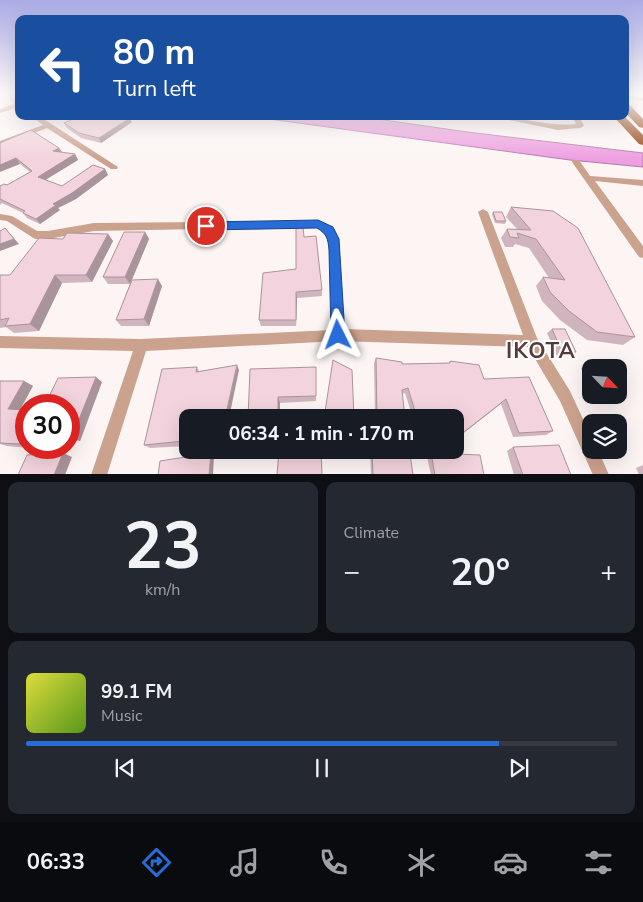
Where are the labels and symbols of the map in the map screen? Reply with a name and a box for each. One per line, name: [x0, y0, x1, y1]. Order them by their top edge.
pin: [185, 205, 227, 247]
position arrow: [311, 308, 363, 360]
district label: IKOTA: [506, 336, 576, 366]
north arrow: [582, 359, 628, 404]
speed limit sign: 30: [15, 394, 80, 459]

